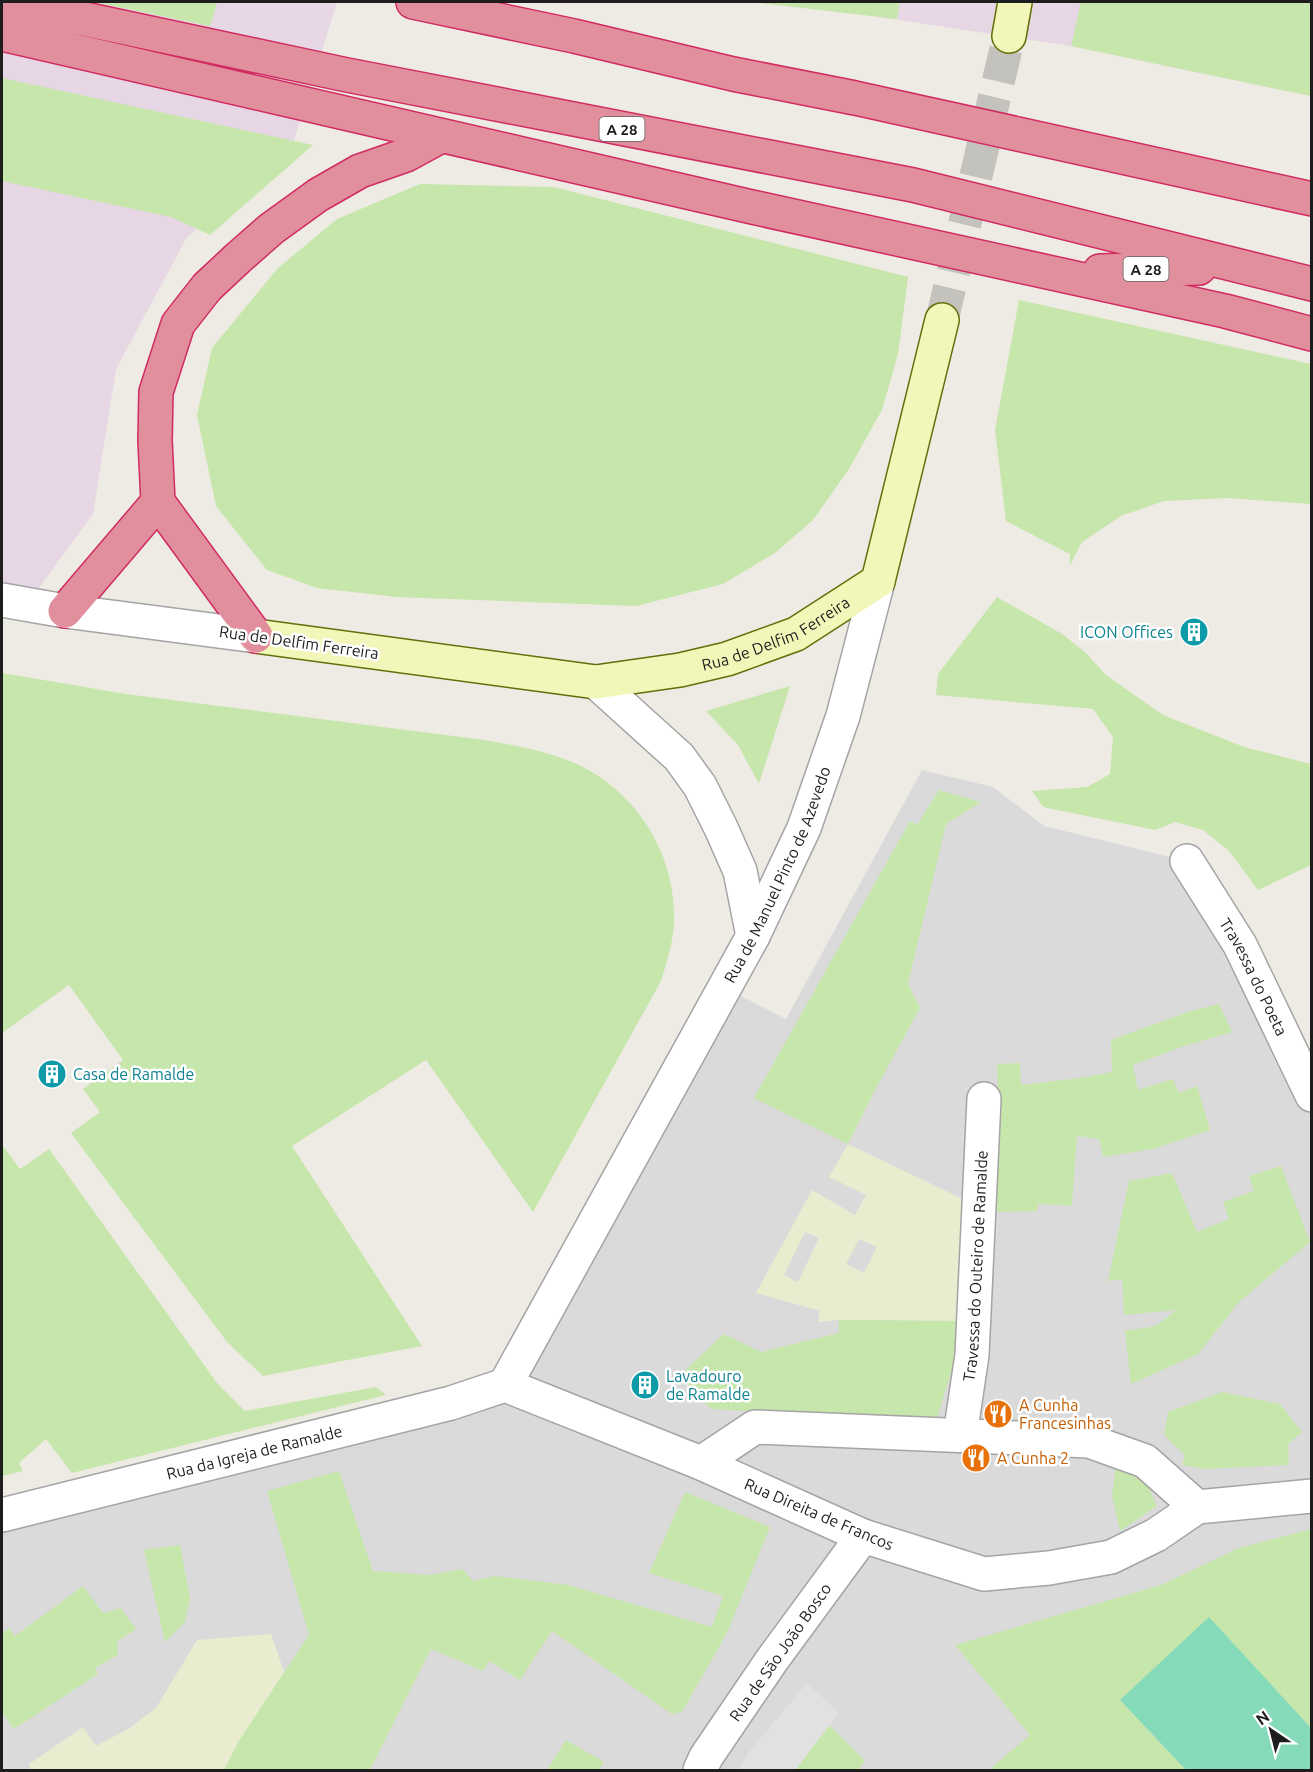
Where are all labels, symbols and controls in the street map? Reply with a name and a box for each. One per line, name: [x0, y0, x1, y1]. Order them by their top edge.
road number: A 28: [600, 117, 644, 141]
road number: A 28: [1124, 257, 1168, 281]
street label: Rua de Delfim Ferreira: [700, 593, 853, 674]
building icon: ICON Offices: [1178, 616, 1210, 648]
street label: Rua de Delfim Ferreira: [218, 622, 380, 662]
place label: ICON Offices: [1080, 623, 1173, 641]
street label: Rua de Manuel Pinto de Azevedo: [720, 764, 834, 986]
street label: Travessa do Poeta: [1216, 915, 1291, 1039]
building icon: Casa de Ramalde: [36, 1058, 68, 1090]
place label: Casa de Ramalde: [73, 1065, 194, 1083]
street label: Travessa do Outeiro de Ramalde: [959, 1150, 991, 1383]
place label: Lavadouro de Ramalde: [666, 1367, 750, 1403]
building icon: Lavadouro de Ramalde: [629, 1369, 661, 1401]
place label: A Cunha Francesinhas: [1019, 1396, 1111, 1432]
restaurant icon: A Cunha Francesinhas: [982, 1398, 1014, 1430]
street label: Rua da Igreja de Ramalde: [164, 1421, 344, 1483]
restaurant icon: A Cunha 2: [960, 1442, 992, 1474]
place label: A Cunha 2: [997, 1449, 1069, 1467]
street label: Rua Direita de Francos: [742, 1474, 896, 1554]
street label: Rua de São João Bosco: [726, 1580, 834, 1724]
north arrow: [1241, 1700, 1301, 1760]
text: N: [1252, 1707, 1272, 1729]

